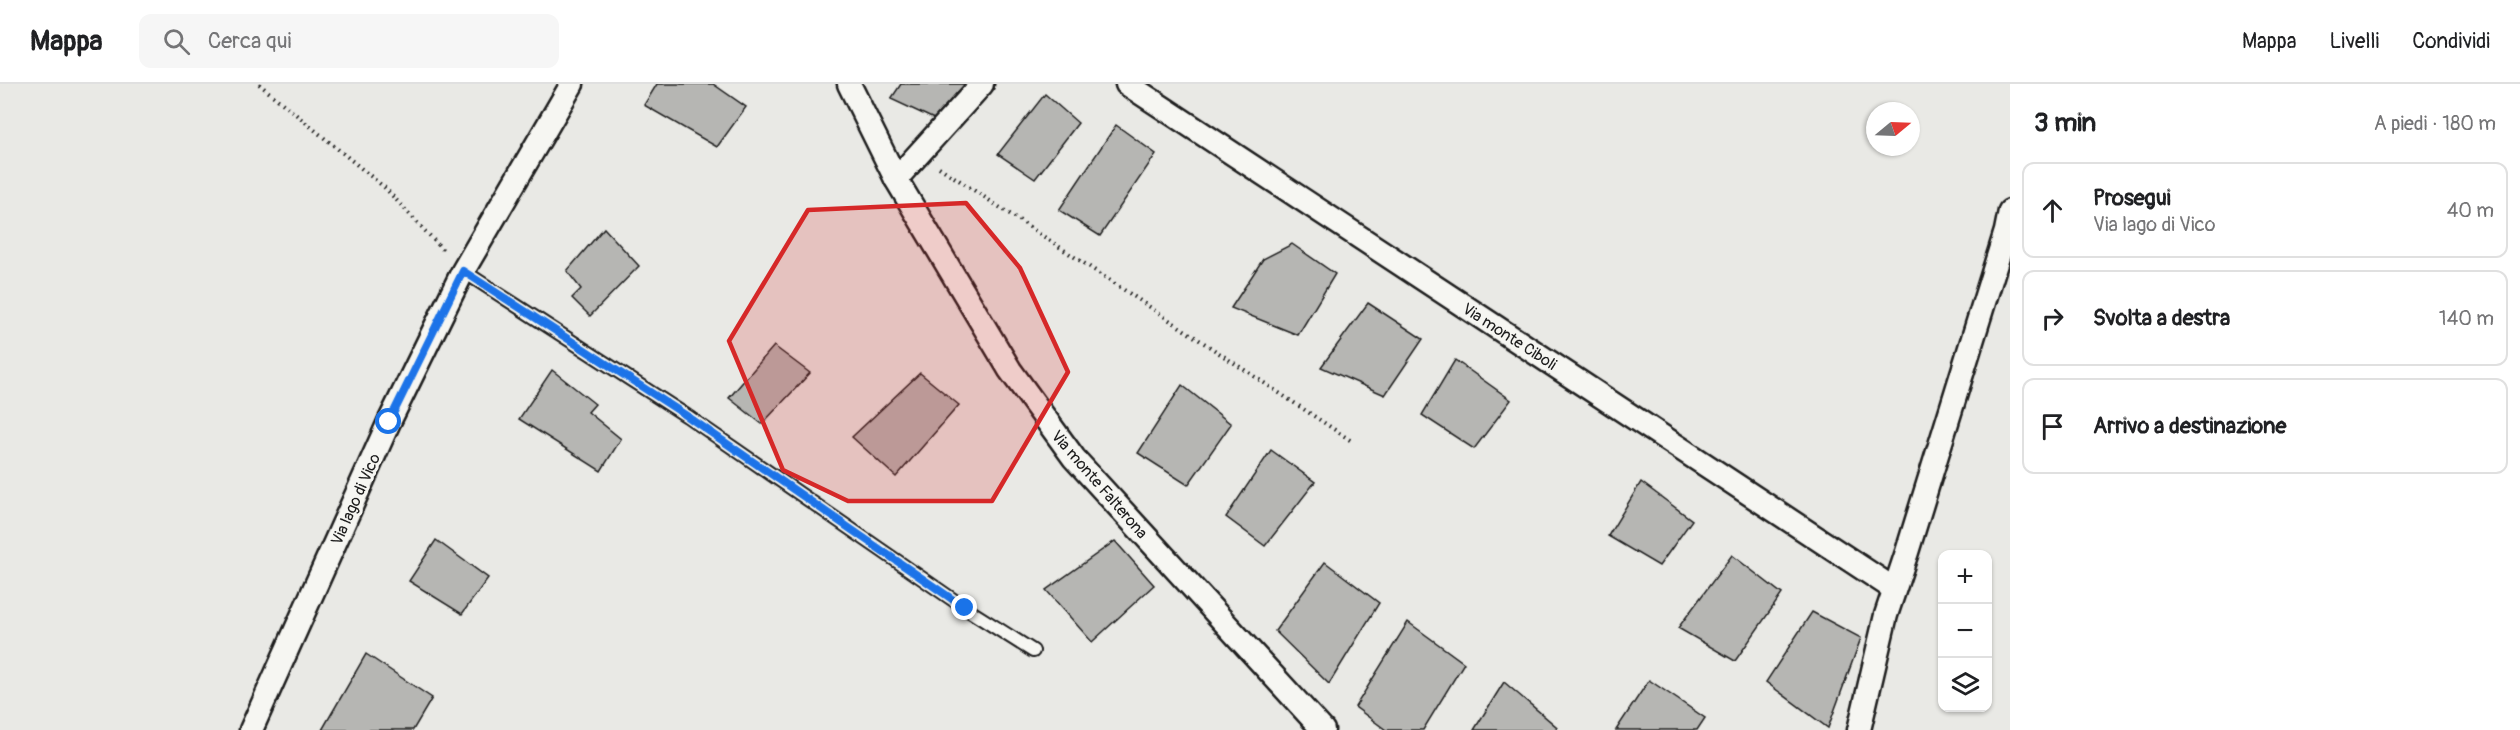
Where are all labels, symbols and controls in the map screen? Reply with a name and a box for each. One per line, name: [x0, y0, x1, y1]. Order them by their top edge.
search box: [139, 14, 559, 68]
text: Mappa: [30, 24, 103, 59]
icon: search: [160, 25, 193, 58]
text: Cerca qui: [208, 27, 291, 55]
text: Mappa: [2242, 28, 2296, 55]
text: Livelli: [2329, 28, 2379, 55]
text: Condividi: [2412, 28, 2490, 55]
north arrow: [1866, 102, 1920, 156]
text: 3 min: [2034, 107, 2096, 139]
text: A piedi · 180 m: [2374, 111, 2496, 136]
text: Prosegui: [2093, 184, 2171, 212]
icon: ahead: [2036, 194, 2069, 227]
text: 40 m: [2447, 198, 2494, 223]
text: Via lago di Vico: [2093, 212, 2216, 237]
street label: Via monte Ciboli: [1459, 299, 1561, 375]
icon: right: [2036, 302, 2069, 335]
text: Svolta a destra: [2093, 304, 2230, 332]
text: 140 m: [2439, 306, 2494, 331]
route start: [375, 408, 401, 434]
icon: arrive: [2036, 410, 2069, 443]
text: Arrivo a destinazione: [2093, 412, 2286, 440]
street label: Via monte Falterona: [1047, 426, 1152, 543]
street label: Via lago di Vico: [327, 450, 385, 548]
map controls: [1938, 550, 1992, 712]
button: +: [1938, 550, 1992, 604]
route end: [951, 594, 977, 620]
button: −: [1938, 604, 1992, 658]
button: layers: [1938, 658, 1992, 712]

